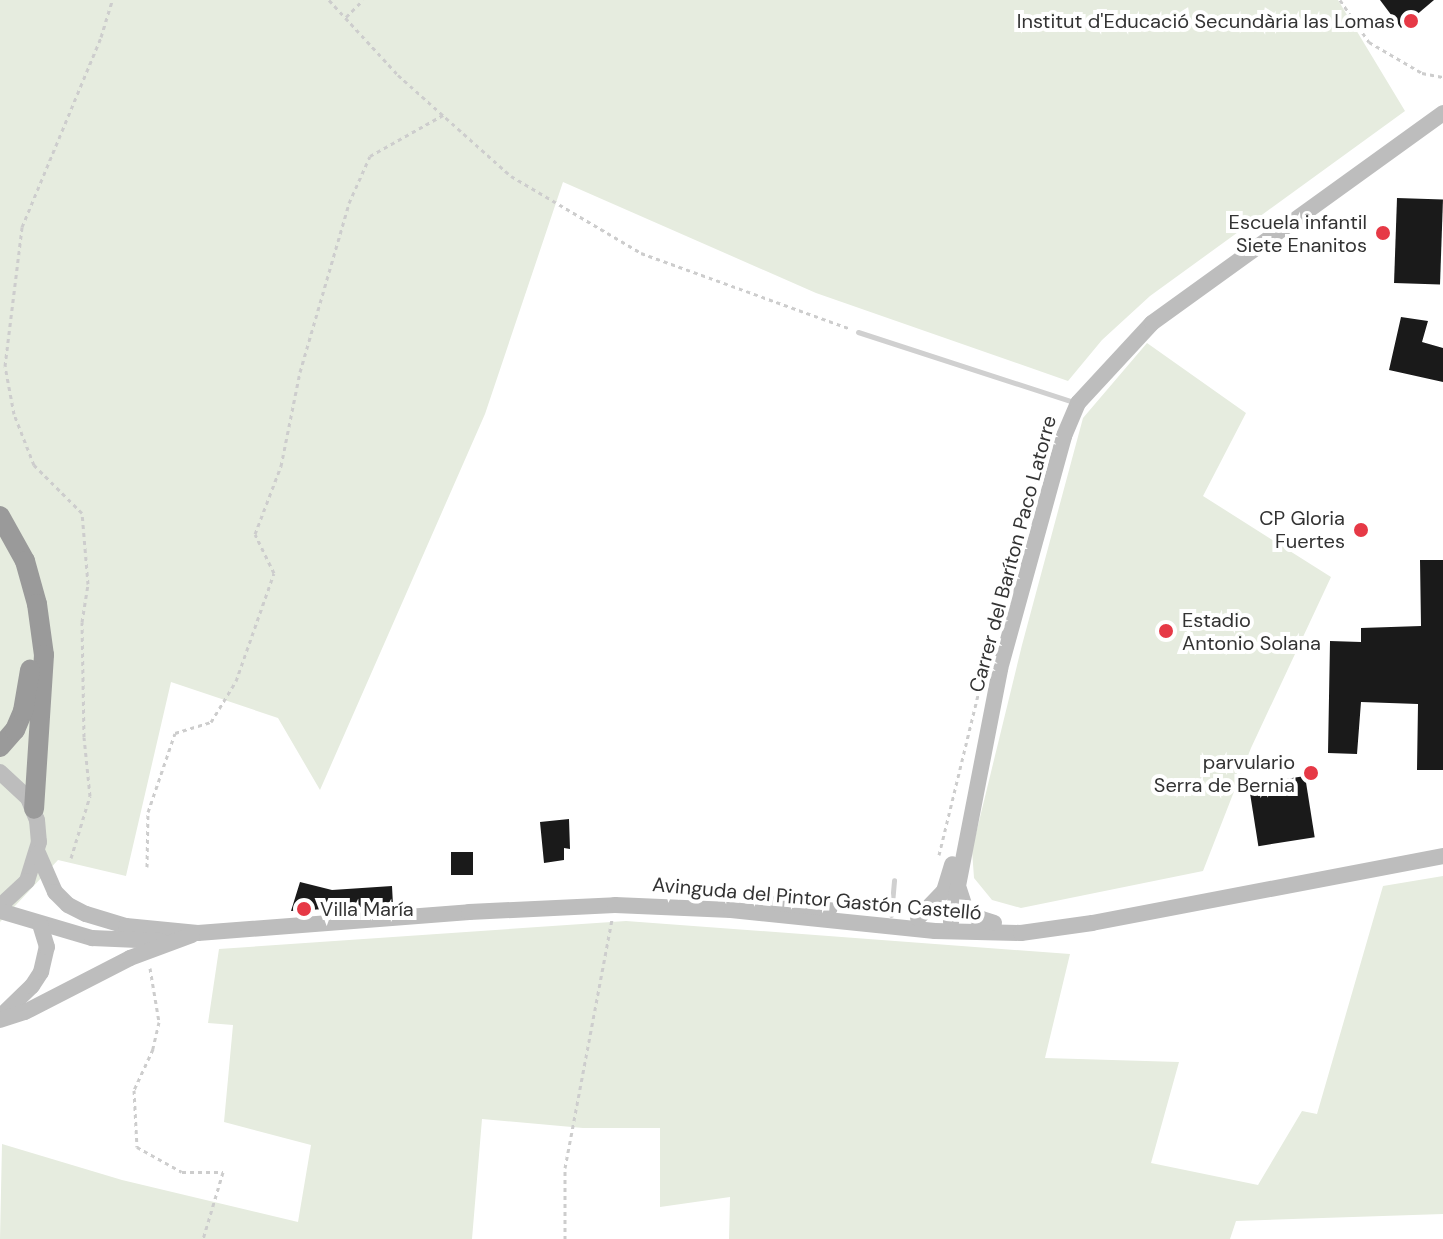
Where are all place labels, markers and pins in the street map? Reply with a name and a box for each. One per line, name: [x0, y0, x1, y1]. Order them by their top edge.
place label: Institut d'Educació Secundària las Lomas: [1017, 9, 1395, 33]
marker: Institut d'Educació Secundària las Lomas: [1402, 12, 1420, 30]
place label: Escuela infantil Siete Enanitos: [1229, 210, 1367, 257]
marker: Escuela infantil Siete Enanitos: [1374, 224, 1392, 242]
place label: CP Gloria Fuertes: [1259, 506, 1345, 553]
marker: CP Gloria Fuertes: [1352, 521, 1370, 539]
place label: Estadio Antonio Solana: [1182, 608, 1321, 655]
marker: Estadio Antonio Solana: [1157, 622, 1175, 640]
place label: parvulario Serra de Bernia: [1154, 750, 1295, 797]
marker: parvulario Serra de Bernia: [1302, 764, 1320, 782]
place label: Villa María: [320, 897, 414, 921]
marker: Villa María: [295, 900, 313, 918]

